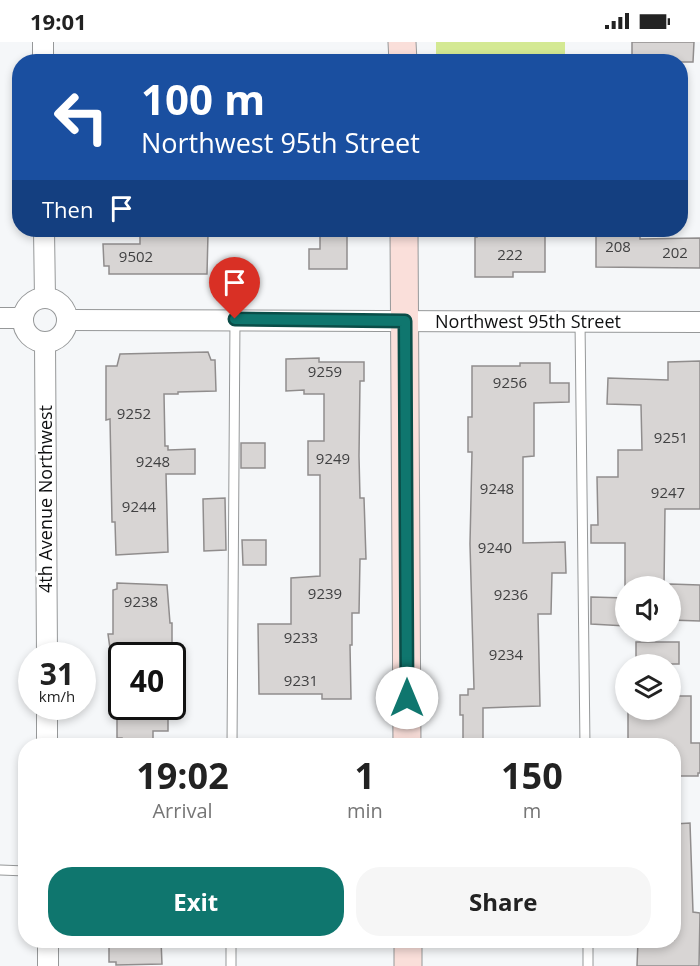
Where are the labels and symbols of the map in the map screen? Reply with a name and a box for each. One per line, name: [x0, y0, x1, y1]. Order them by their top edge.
house number: 208: [605, 236, 631, 256]
house number: 202: [662, 242, 688, 262]
house number: 222: [497, 244, 523, 264]
house number: 9502: [119, 246, 153, 266]
pin: [209, 257, 260, 319]
street label: Northwest 95th Street: [435, 309, 621, 333]
house number: 9259: [308, 361, 342, 381]
house number: 9256: [493, 372, 527, 392]
house number: 9252: [117, 403, 151, 423]
street label: 4th Avenue Northwest: [33, 405, 57, 593]
house number: 9251: [654, 427, 688, 447]
house number: 9249: [316, 448, 350, 468]
house number: 9248: [136, 451, 170, 471]
house number: 9248: [480, 478, 514, 498]
house number: 9247: [651, 482, 685, 502]
house number: 9244: [122, 496, 157, 516]
house number: 9240: [478, 537, 512, 557]
house number: 9239: [308, 583, 342, 603]
house number: 9236: [494, 584, 528, 604]
house number: 9238: [124, 591, 158, 611]
house number: 9233: [284, 627, 318, 647]
speed limit sign: 40: [108, 642, 186, 720]
house number: 9234: [489, 644, 524, 664]
position arrow: [375, 666, 439, 730]
house number: 9231: [284, 670, 318, 690]

